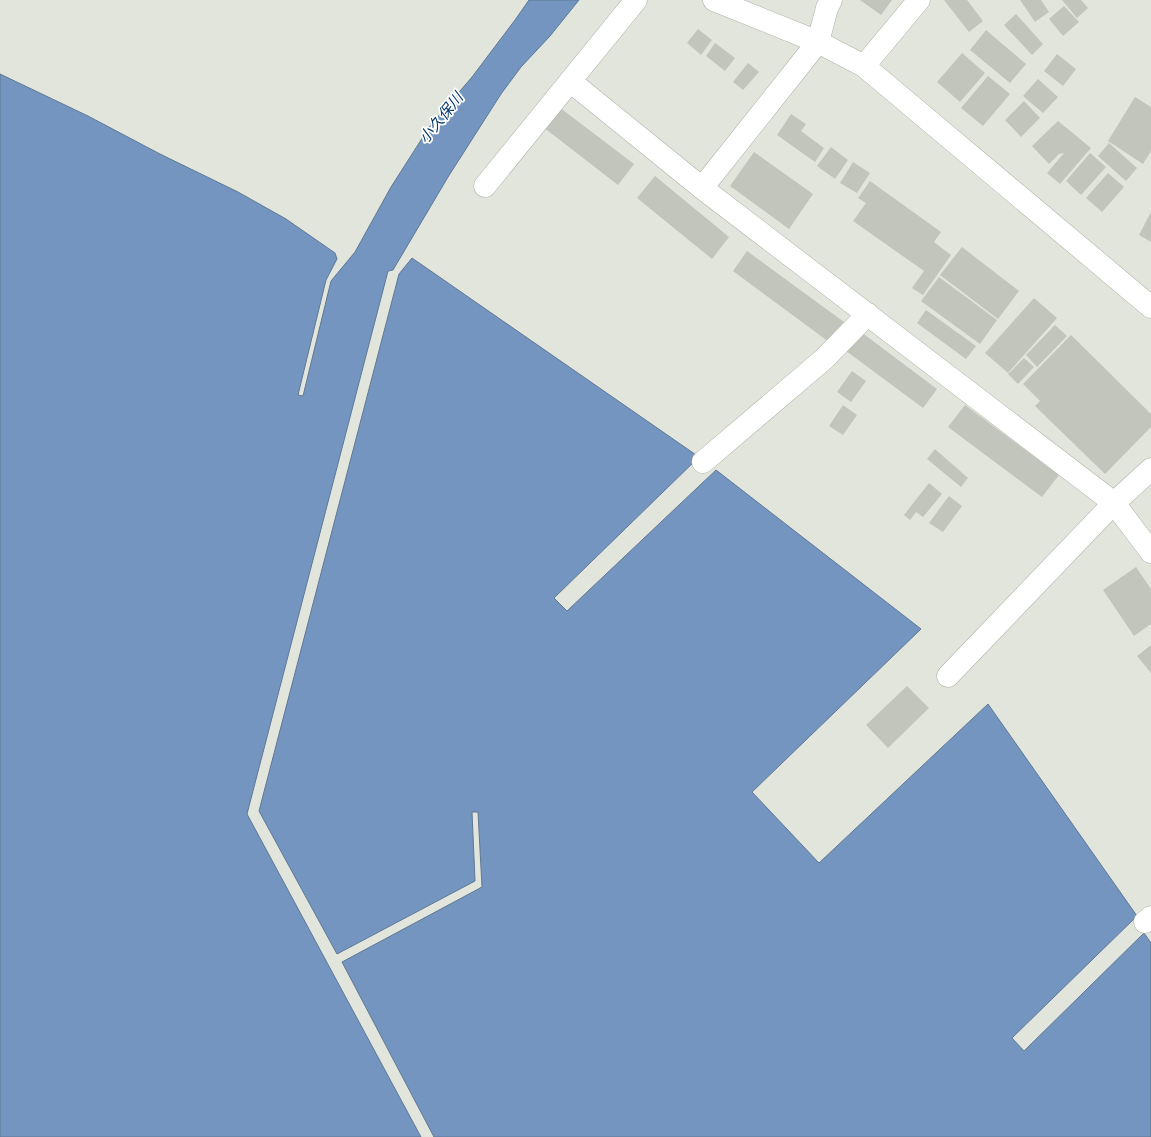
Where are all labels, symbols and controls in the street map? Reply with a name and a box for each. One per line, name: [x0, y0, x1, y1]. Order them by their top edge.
water label: 小久保川: [415, 87, 468, 147]

